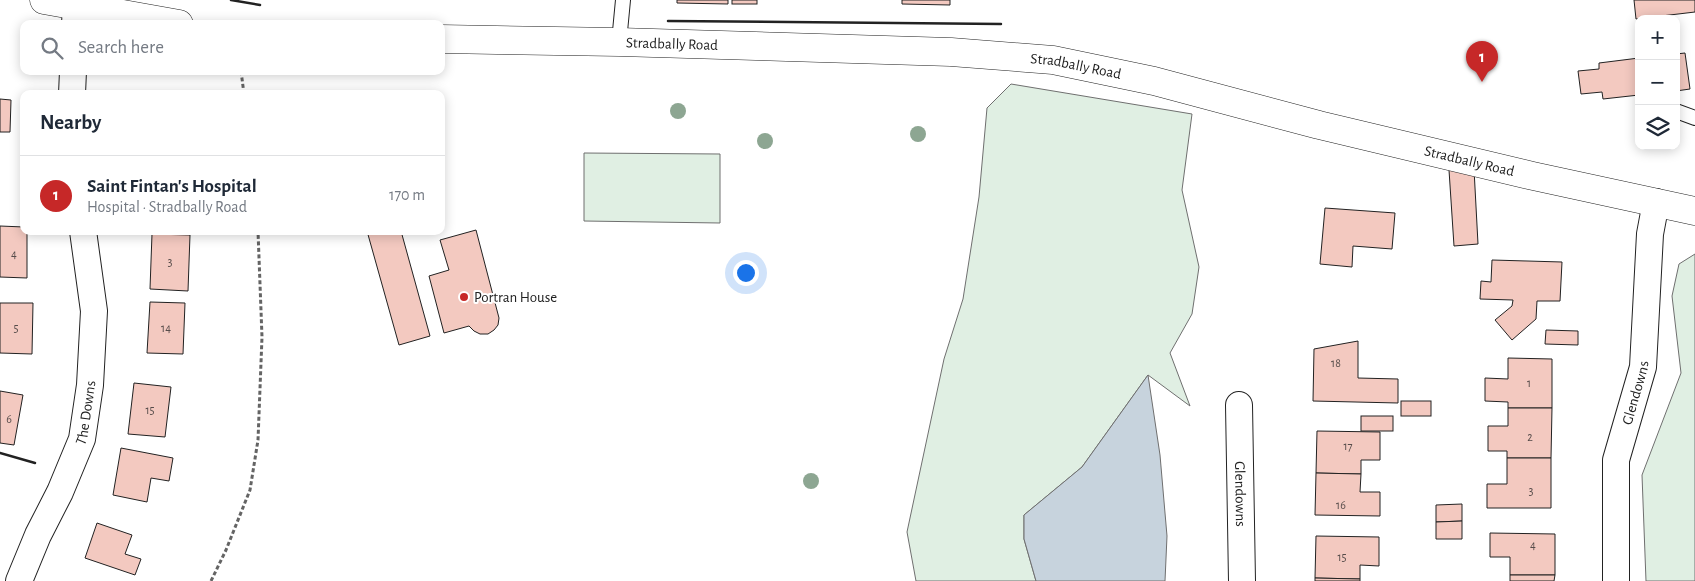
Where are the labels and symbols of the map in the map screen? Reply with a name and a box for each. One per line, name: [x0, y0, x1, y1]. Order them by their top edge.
street label: Stradbally Road: [626, 35, 718, 52]
pin: 1: [1466, 41, 1498, 82]
street label: Stradbally Road: [1030, 51, 1123, 82]
street label: Stradbally Road: [1423, 143, 1516, 179]
house number: 4: [11, 248, 17, 260]
house number: 3: [168, 256, 173, 268]
your location: [733, 260, 759, 286]
place label: Portran House: [474, 290, 557, 305]
marker: Portran House: [458, 291, 470, 303]
house number: 5: [13, 322, 19, 334]
house number: 14: [161, 322, 171, 334]
house number: 18: [1331, 357, 1341, 369]
street label: Glendowns: [1619, 361, 1651, 426]
house number: 1: [1527, 377, 1531, 389]
street label: The Downs: [73, 380, 98, 447]
house number: 15: [145, 404, 155, 416]
house number: 6: [6, 413, 12, 425]
house number: 2: [1527, 431, 1533, 443]
house number: 17: [1343, 440, 1353, 452]
street label: Glendowns: [1232, 461, 1249, 527]
house number: 3: [1529, 485, 1534, 497]
house number: 16: [1336, 499, 1346, 511]
house number: 4: [1530, 539, 1536, 551]
house number: 15: [1337, 551, 1347, 563]

